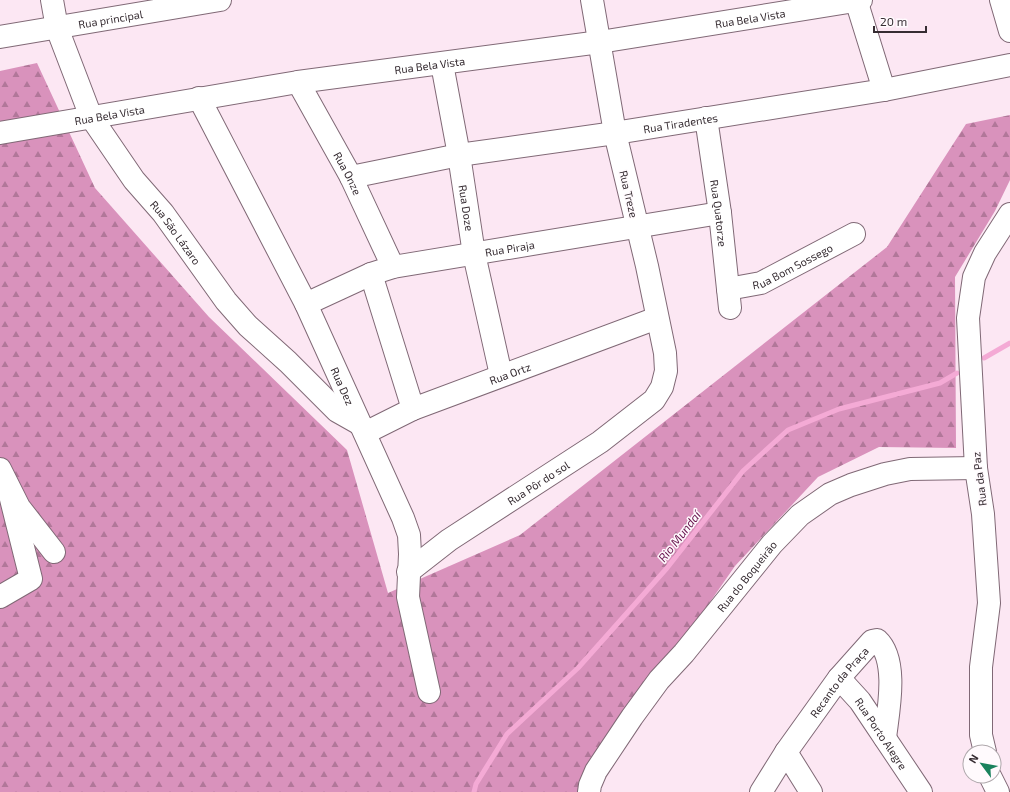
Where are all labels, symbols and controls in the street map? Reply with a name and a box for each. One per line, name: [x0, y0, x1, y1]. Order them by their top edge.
street label: Rua principal: [77, 6, 144, 30]
street label: Rua Bela Vista: [714, 6, 786, 30]
scale bar: [874, 8, 926, 34]
text: 20 m: [880, 14, 907, 28]
street label: Rua Bela Vista: [393, 53, 466, 76]
street label: Rua Bela Vista: [73, 102, 146, 127]
street label: Rua Tiradentes: [642, 110, 719, 135]
street label: Rua Onze: [332, 149, 365, 197]
street label: Rua Treze: [617, 169, 641, 219]
street label: Rua Quatorze: [709, 179, 730, 247]
street label: Rua Doze: [457, 184, 477, 232]
street label: Rua São Lázaro: [148, 197, 204, 267]
street label: Rua Piraja: [484, 237, 536, 258]
street label: Rua Bom Sossego: [751, 240, 835, 291]
street label: Rua Ortz: [487, 359, 533, 387]
street label: Rua Dez: [329, 365, 358, 407]
street label: Rua da Paz: [969, 451, 989, 507]
street label: Rua Pôr do sol: [505, 457, 572, 507]
water label: Rio Mundaí: [655, 507, 704, 564]
street label: Rua do Boqueirão: [714, 538, 779, 614]
street label: Recanto da Praça: [807, 644, 871, 720]
street label: Rua Porto Alegre: [853, 695, 910, 772]
north arrow: [962, 744, 1002, 784]
text: N: [965, 752, 981, 765]

